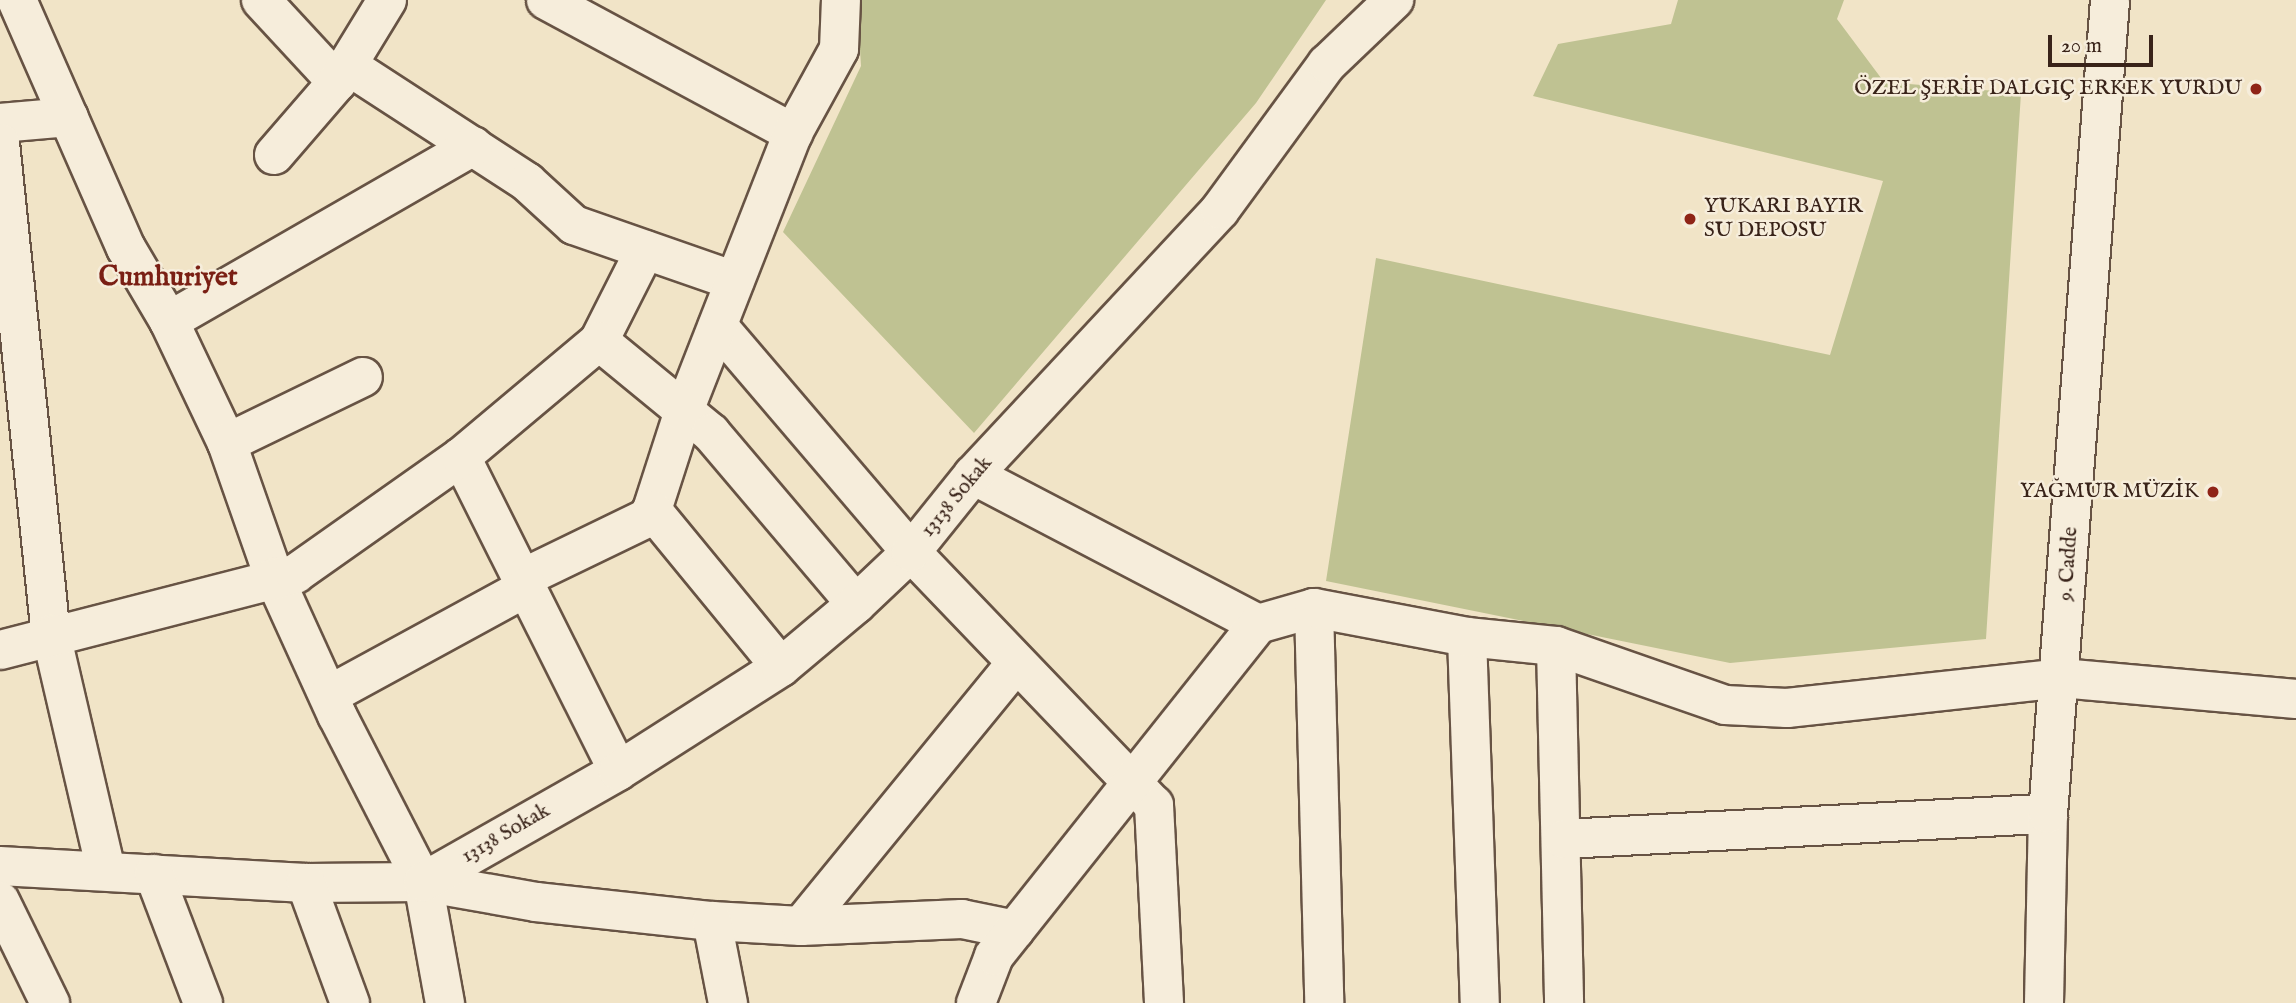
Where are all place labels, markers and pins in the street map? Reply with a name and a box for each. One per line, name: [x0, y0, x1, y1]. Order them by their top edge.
place label: ÖZEL ŞERİF DALGIÇ ERKEK YURDU: [1854, 76, 2242, 102]
marker: ÖZEL ŞERİF DALGIÇ ERKEK YURDU: [2248, 81, 2264, 97]
place label: YUKARI BAYIR SU DEPOSU: [1704, 194, 1863, 244]
marker: YUKARI BAYIR SU DEPOSU: [1682, 211, 1698, 227]
place label: YAĞMUR MÜZİK: [2020, 479, 2199, 505]
marker: YAĞMUR MÜZİK: [2205, 484, 2221, 500]

